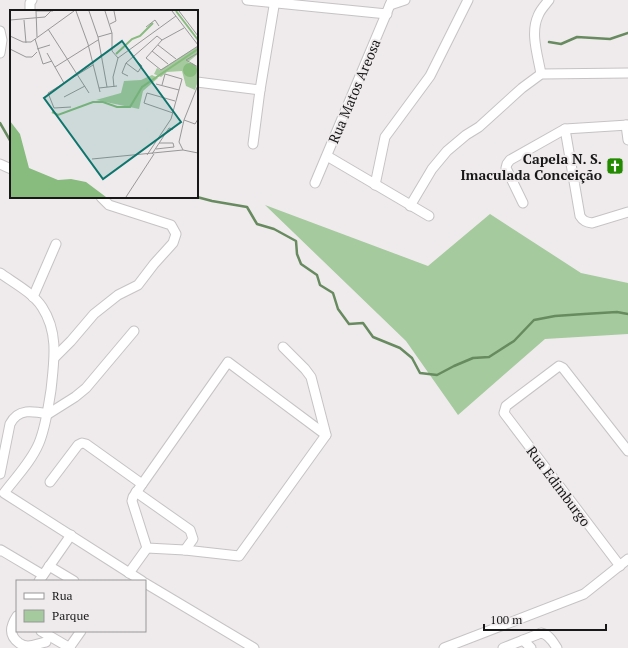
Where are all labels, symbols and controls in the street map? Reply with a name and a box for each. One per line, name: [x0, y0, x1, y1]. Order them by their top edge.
inset map: [10, 10, 198, 198]
street label: Rua Matos Areosa: [323, 36, 385, 146]
place label: Capela N. S. Imaculada Conceição: [460, 149, 602, 184]
church icon: Capela N. S. Imaculada Conceição: [605, 156, 625, 176]
street label: Rua Edimburgo: [523, 442, 596, 530]
legend: [16, 580, 146, 632]
text: Rua: [52, 588, 73, 603]
scale bar: [484, 606, 606, 632]
text: Parque: [52, 608, 89, 623]
text: 100 m: [490, 612, 523, 627]

